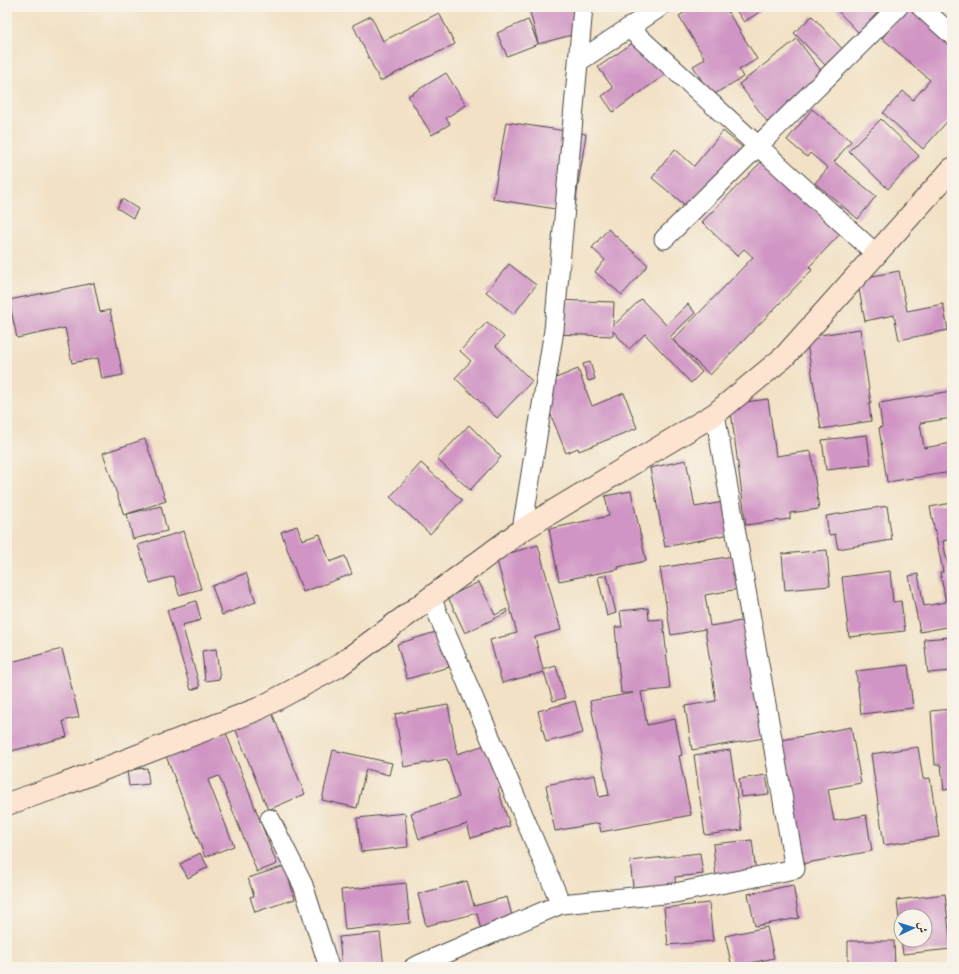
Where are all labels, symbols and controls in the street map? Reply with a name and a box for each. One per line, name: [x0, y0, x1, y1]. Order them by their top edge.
north arrow: [893, 908, 933, 948]
text: ش: [915, 921, 930, 933]

